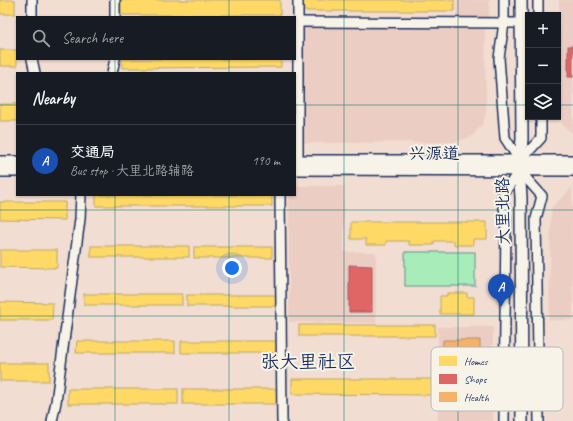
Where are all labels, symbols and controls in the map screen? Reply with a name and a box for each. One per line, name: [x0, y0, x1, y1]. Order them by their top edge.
map controls: [525, 12, 561, 120]
button: +: [525, 12, 561, 48]
search box: [16, 16, 296, 60]
icon: search: [30, 27, 52, 49]
text: Search here: [62, 29, 123, 48]
button: −: [525, 48, 561, 84]
button: layers: [525, 84, 561, 120]
text: Nearby: [32, 88, 75, 109]
text: 交通局: [70, 143, 115, 162]
street label: 兴源道: [409, 143, 460, 164]
text: A: [42, 153, 48, 169]
text: 190 m: [252, 153, 280, 169]
text: Bus stop · 大里北路辅路: [70, 163, 194, 179]
street label: 大里北路: [492, 177, 514, 245]
your location: [222, 258, 242, 278]
pin: A: [488, 274, 514, 307]
legend: [431, 347, 563, 411]
district label: 张大里社区: [260, 350, 356, 374]
text: Homes: [464, 354, 489, 368]
text: Shops: [464, 372, 488, 386]
text: Health: [464, 390, 490, 404]

